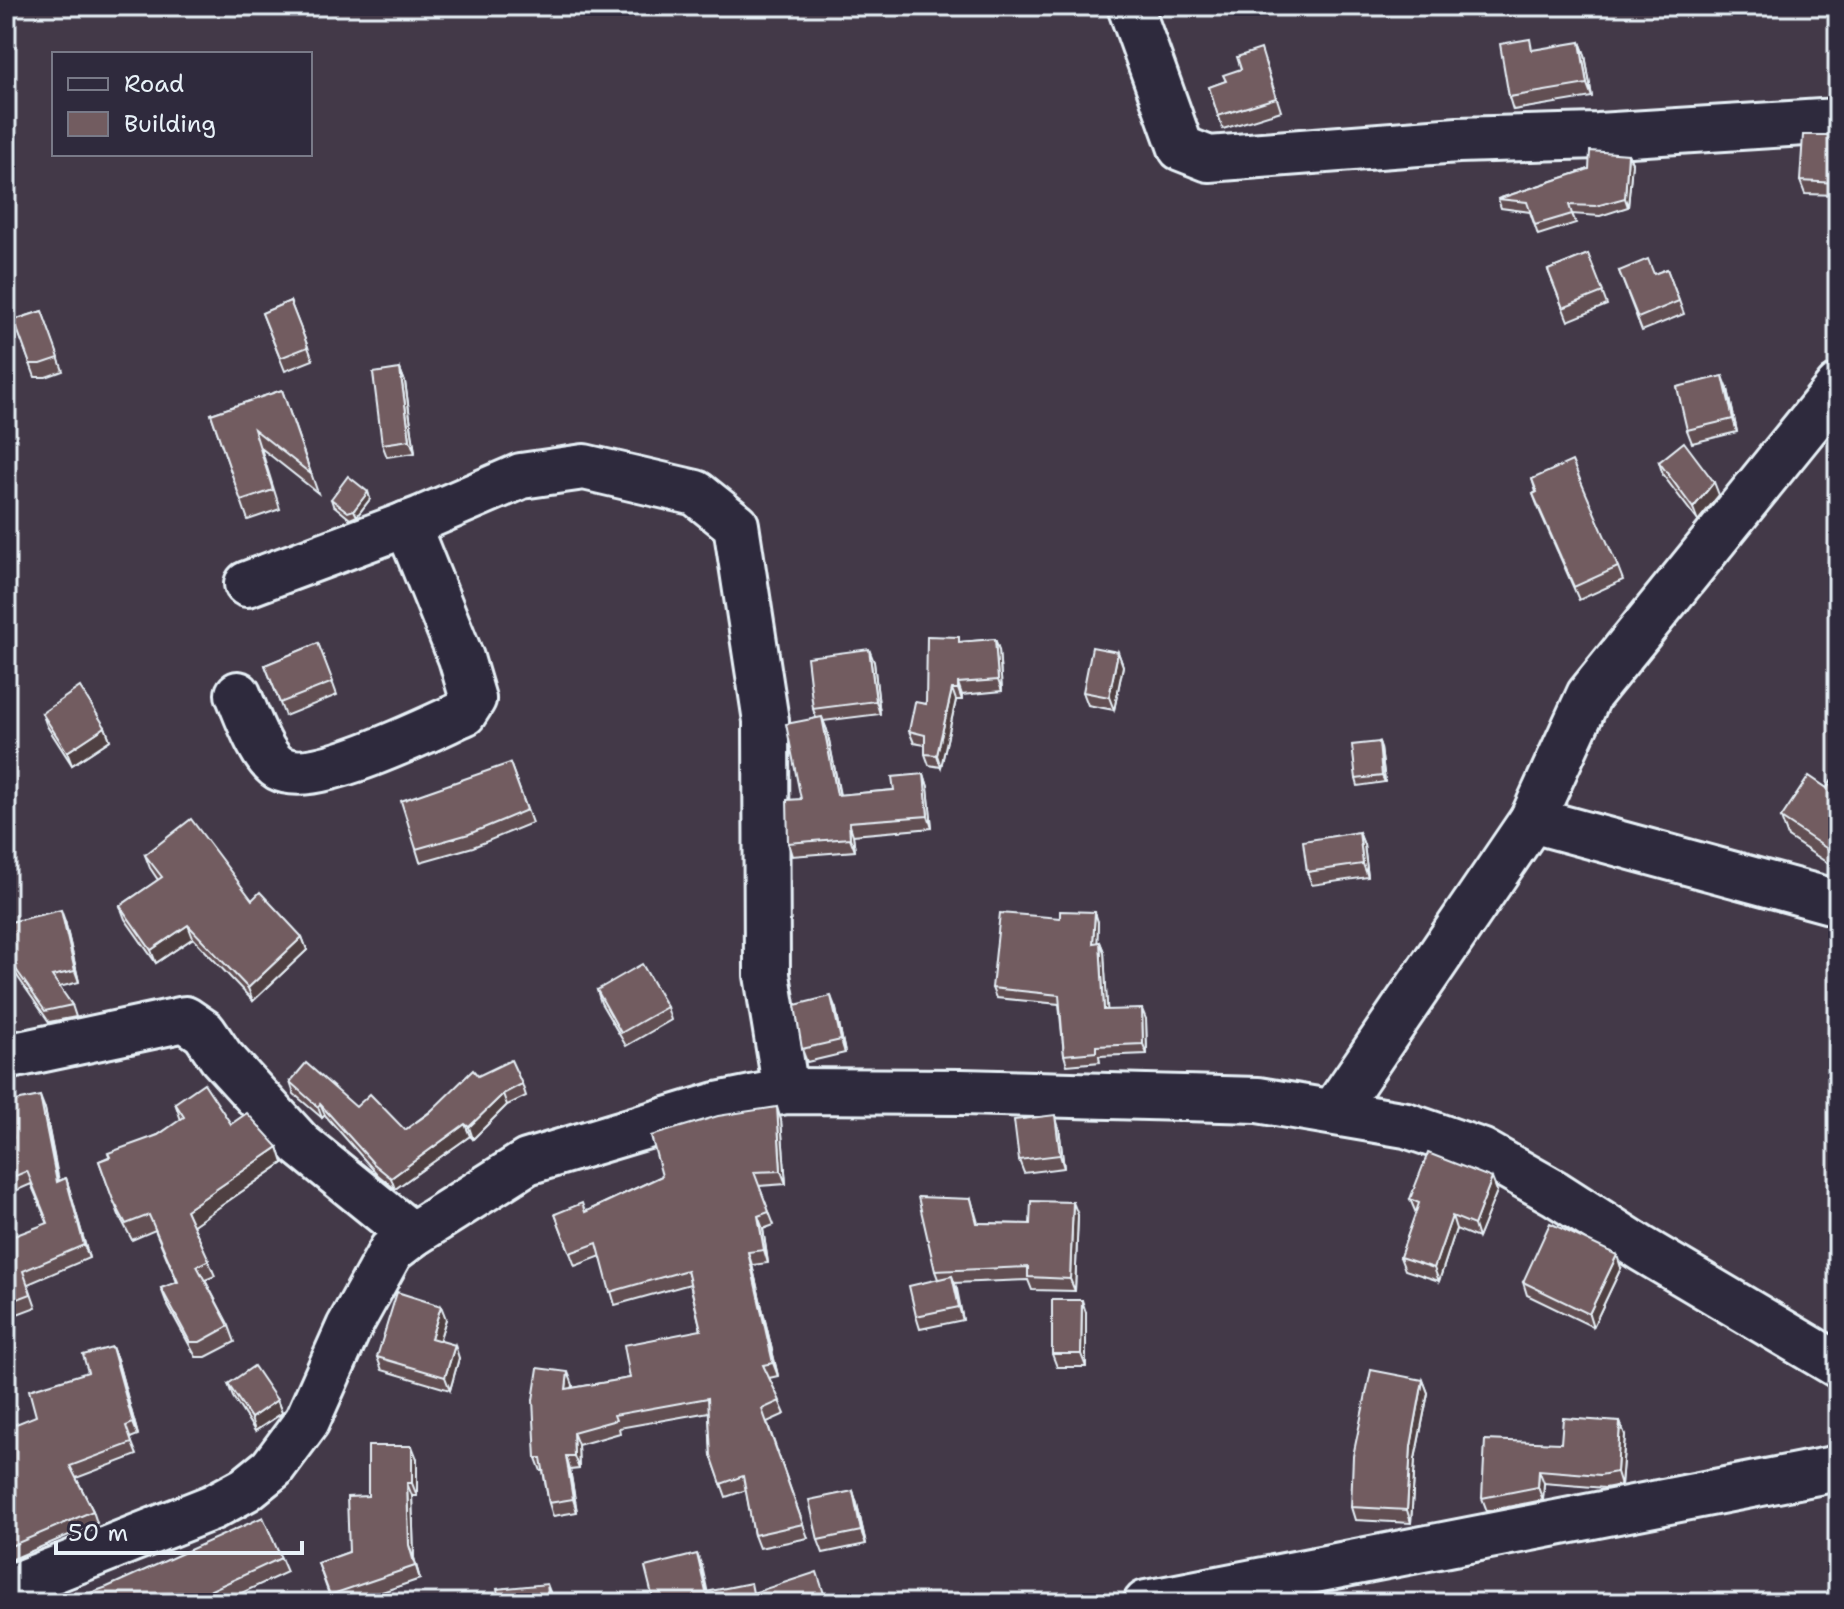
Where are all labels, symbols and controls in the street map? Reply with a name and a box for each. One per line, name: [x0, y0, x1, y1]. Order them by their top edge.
legend: [52, 52, 312, 156]
text: Road: [124, 68, 184, 100]
text: Building: [124, 108, 216, 140]
scale bar: [56, 1505, 302, 1555]
text: 50 m: [68, 1517, 128, 1549]

